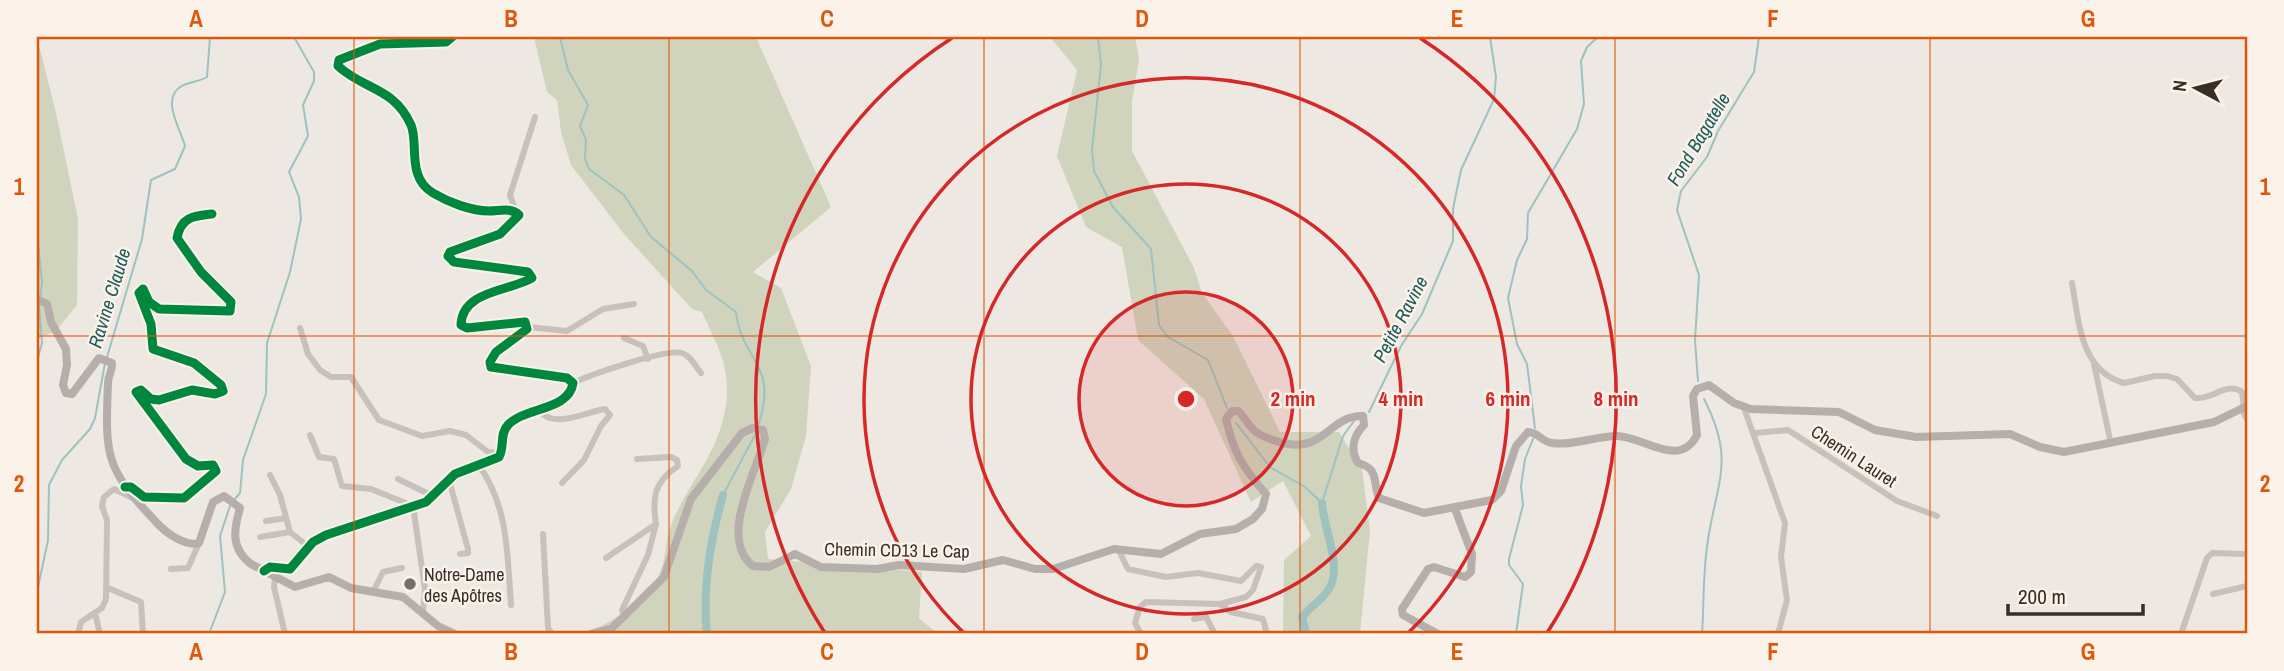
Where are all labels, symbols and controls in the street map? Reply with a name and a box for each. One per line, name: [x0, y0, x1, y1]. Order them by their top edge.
text: A: [189, 3, 203, 34]
text: B: [504, 3, 518, 34]
text: C: [820, 3, 834, 34]
text: D: [1135, 3, 1149, 34]
text: E: [1451, 3, 1463, 34]
text: F: [1767, 3, 1779, 34]
text: G: [2081, 3, 2095, 34]
north arrow: [2162, 52, 2232, 122]
text: N: [2166, 79, 2193, 93]
water label: Fond Bagatelle: [1660, 88, 1736, 190]
text: 1: [14, 171, 25, 202]
text: 1: [2260, 171, 2271, 202]
water label: Ravine Claude: [82, 245, 136, 351]
water label: Petite Ravine: [1366, 271, 1434, 367]
text: 2 min: [1271, 384, 1315, 413]
text: 4 min: [1379, 384, 1423, 413]
text: 6 min: [1486, 384, 1530, 413]
text: 8 min: [1594, 384, 1638, 413]
centre of rings: [1174, 387, 1198, 411]
street label: Chemin Lauret: [1806, 419, 1902, 493]
text: 2: [14, 468, 24, 499]
text: 2: [2260, 468, 2270, 499]
street label: Chemin CD13 Le Cap: [824, 536, 970, 564]
place label: Notre-Dame des Apôtres: [424, 562, 504, 608]
scale bar: [2008, 573, 2142, 617]
marker: Notre-Dame des Apôtres: [402, 576, 418, 592]
text: 200 m: [2018, 582, 2066, 611]
text: A: [189, 636, 203, 667]
text: B: [504, 636, 518, 667]
text: C: [820, 636, 834, 667]
text: D: [1135, 636, 1149, 667]
text: E: [1451, 636, 1463, 667]
text: F: [1767, 636, 1779, 667]
text: G: [2081, 636, 2095, 667]

